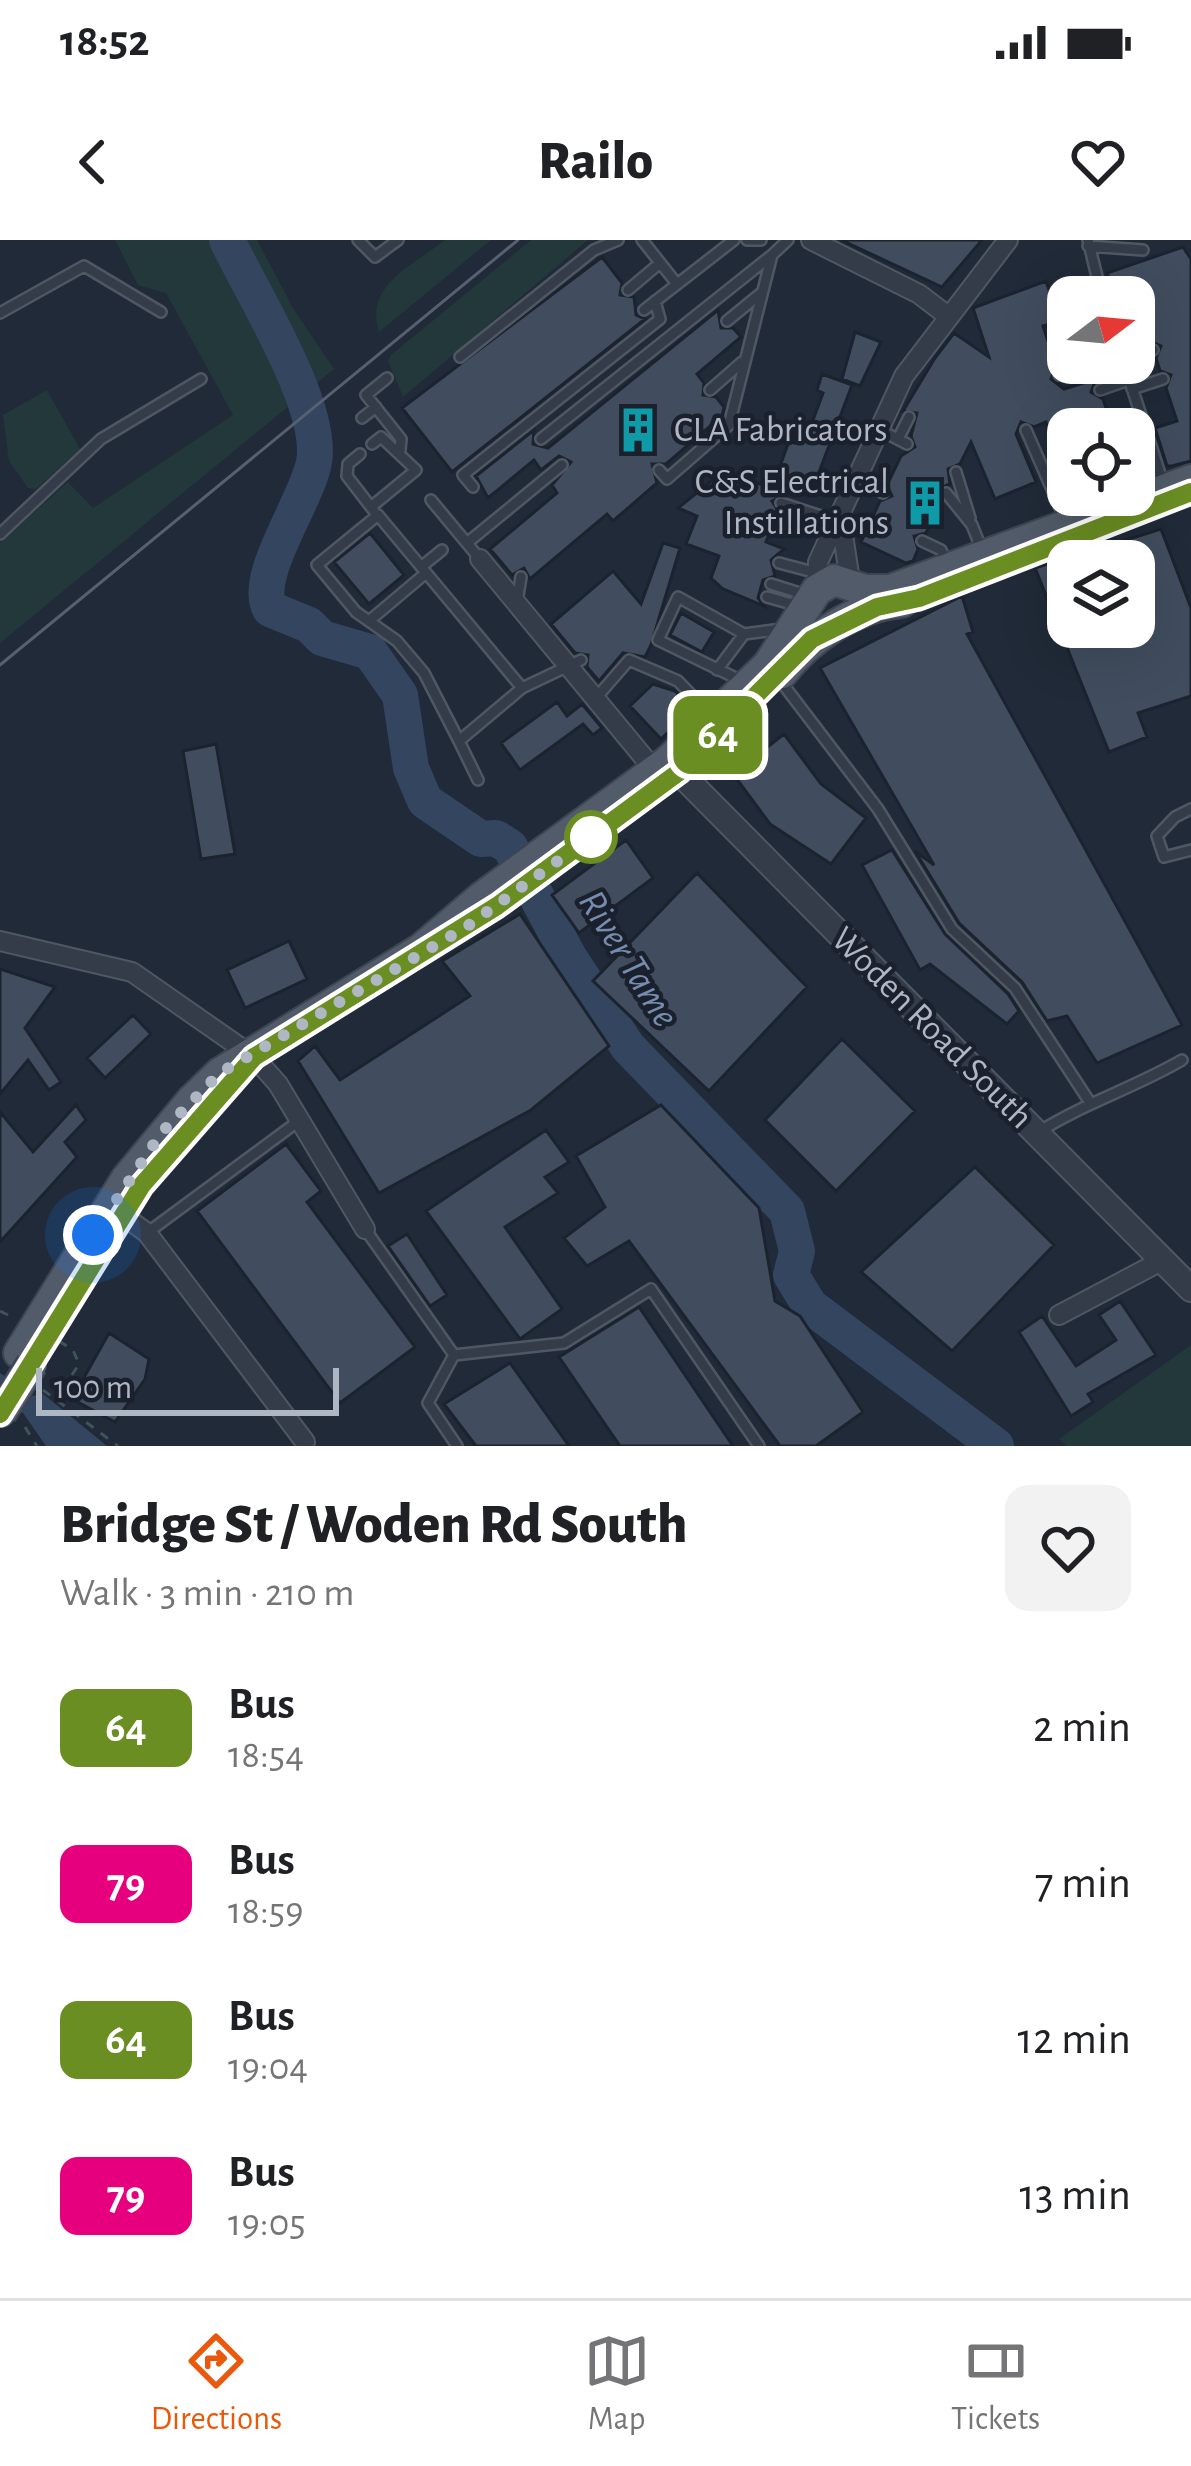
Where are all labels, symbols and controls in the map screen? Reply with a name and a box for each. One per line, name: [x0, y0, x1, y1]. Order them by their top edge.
text: 18:52: [60, 19, 149, 64]
icon: back: [60, 129, 126, 195]
icon: heart: [1065, 129, 1131, 195]
text: Railo: [538, 135, 653, 189]
north arrow: [1047, 276, 1155, 384]
map controls: [1047, 276, 1155, 648]
building icon: CLA Fabricators: [613, 405, 663, 455]
button: locate: [1047, 408, 1155, 516]
place label: CLA Fabricators: [674, 412, 888, 448]
place label: C&S Electrical Instillations: [695, 464, 889, 541]
building icon: C&S Electrical Instillations: [900, 478, 950, 528]
button: layers: [1047, 540, 1155, 648]
line badge: 64: [664, 696, 772, 774]
text: 64: [697, 714, 739, 756]
unlabelled marker: [566, 812, 616, 862]
water label: River Tame: [571, 884, 685, 1034]
street label: Woden Road South: [824, 920, 1040, 1136]
your location: [63, 1205, 123, 1265]
scale bar: [36, 1362, 339, 1415]
text: 100 m: [54, 1372, 132, 1405]
button: heart: [1005, 1485, 1131, 1611]
text: Bridge St / Woden Rd South: [60, 1496, 687, 1553]
text: Walk · 3 min · 210 m: [60, 1574, 354, 1613]
text: Bus: [228, 1682, 295, 1727]
text: 2 min: [1033, 1705, 1131, 1750]
text: 64: [105, 1707, 147, 1749]
text: 18:54: [228, 1736, 304, 1775]
text: Bus: [228, 1838, 295, 1883]
text: 7 min: [1035, 1861, 1131, 1906]
text: 79: [107, 1863, 145, 1905]
text: 18:59: [228, 1892, 303, 1931]
text: Bus: [228, 1994, 295, 2039]
text: 12 min: [1018, 2017, 1131, 2062]
text: 64: [105, 2019, 147, 2061]
text: 19:04: [228, 2048, 308, 2087]
text: Bus: [228, 2150, 295, 2195]
text: 13 min: [1019, 2173, 1131, 2218]
text: 79: [107, 2175, 145, 2217]
text: 19:05: [228, 2204, 306, 2243]
tab: Directions: [151, 2328, 282, 2440]
tab: Map: [584, 2328, 650, 2440]
tab: Tickets: [951, 2328, 1040, 2440]

